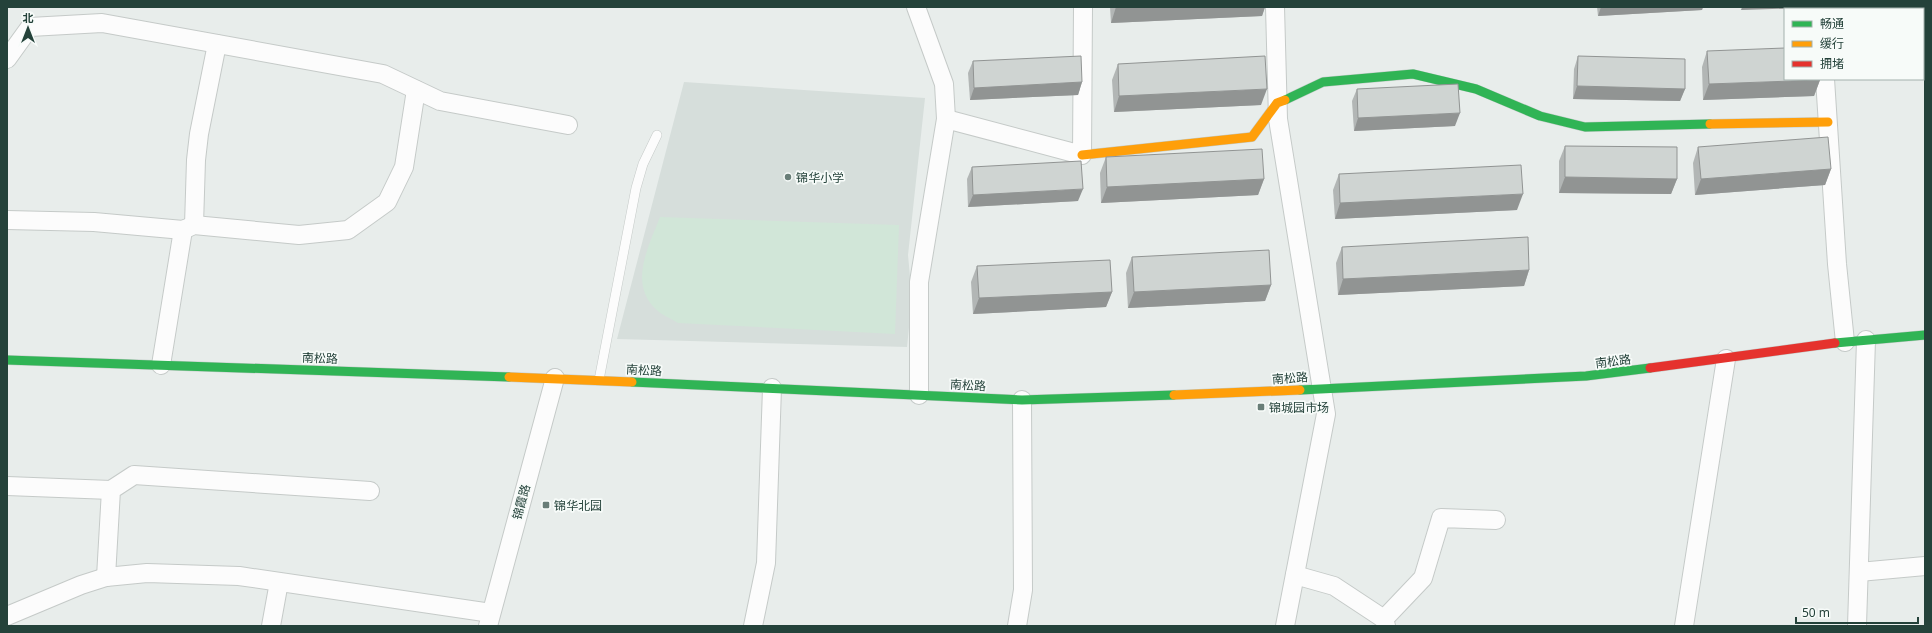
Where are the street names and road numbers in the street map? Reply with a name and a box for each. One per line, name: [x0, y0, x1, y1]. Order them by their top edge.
street label: 南松路: [302, 349, 338, 367]
street label: 南松路: [1594, 350, 1632, 372]
street label: 南松路: [626, 361, 662, 379]
street label: 南松路: [1271, 368, 1309, 388]
street label: 南松路: [950, 376, 986, 394]
street label: 锦霞路: [508, 482, 534, 522]

